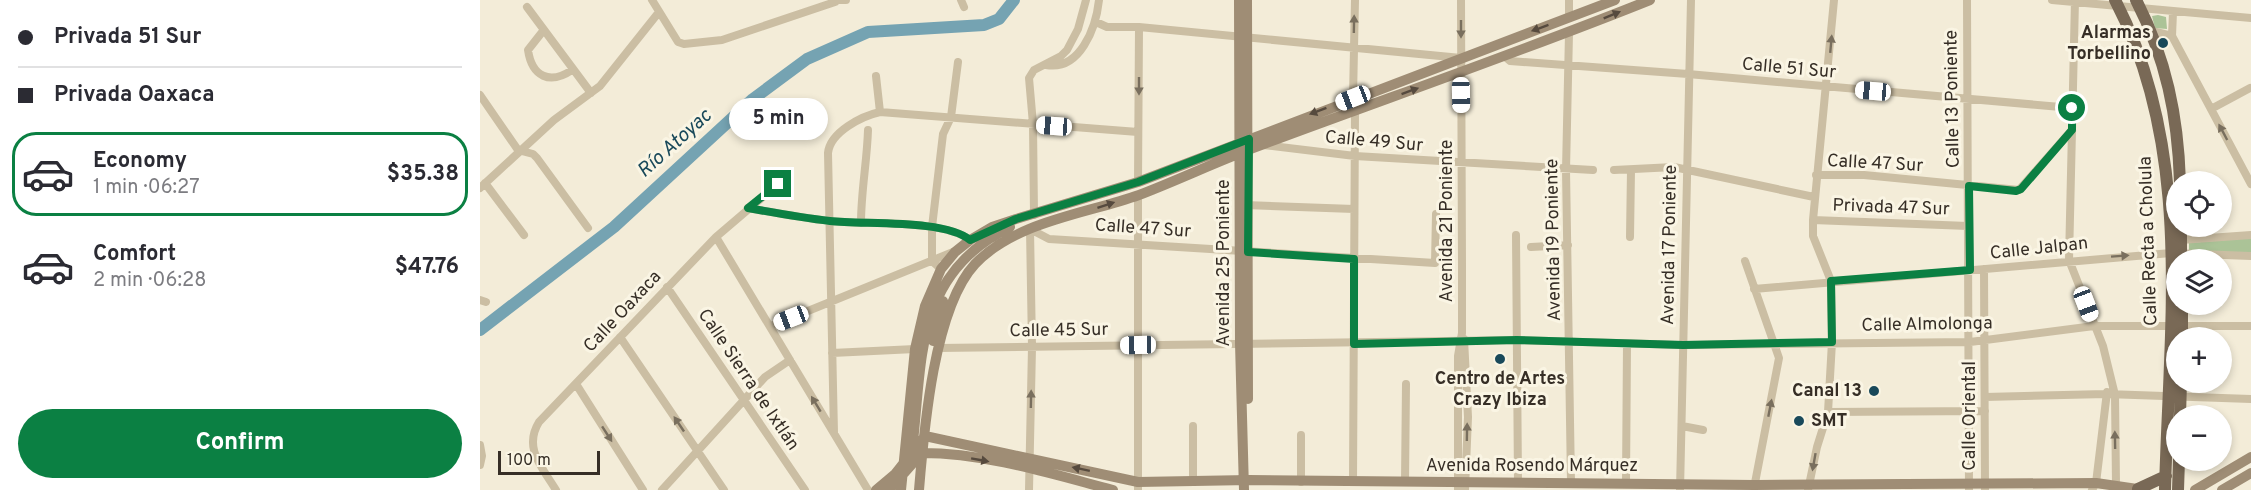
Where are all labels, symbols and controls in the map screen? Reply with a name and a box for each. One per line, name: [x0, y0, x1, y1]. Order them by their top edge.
one-way arrow: [1603, 10, 1621, 19]
one-way arrow: [1350, 15, 1359, 34]
one-way arrow: [1456, 19, 1466, 38]
place label: Alarmas Torbellino: [2067, 22, 2151, 66]
text: Privada 51 Sur: [54, 24, 201, 51]
one-way arrow: [1531, 24, 1549, 34]
street label: Calle 13 Poniente: [1940, 30, 1966, 168]
one-way arrow: [1826, 34, 1836, 53]
marker: Alarmas Torbellino: [2156, 36, 2170, 50]
street label: Calle 51 Sur: [1741, 53, 1837, 85]
one-way arrow: [1134, 76, 1144, 95]
car: [1452, 77, 1470, 113]
car: [1854, 80, 1892, 102]
text: Privada Oaxaca: [54, 82, 215, 109]
car: [1333, 83, 1373, 113]
one-way arrow: [1401, 86, 1419, 95]
route start: [2058, 94, 2085, 121]
callout: 5 min: [728, 97, 828, 139]
water label: Río Atoyac: [632, 103, 718, 184]
text: 5 min: [752, 106, 805, 132]
one-way arrow: [1309, 107, 1327, 117]
car: [1035, 116, 1073, 136]
one-way arrow: [2219, 124, 2228, 141]
street label: Calle 49 Sur: [1324, 126, 1424, 158]
street label: Avenida 21 Poniente: [1436, 140, 1459, 302]
icon: car: [21, 147, 75, 201]
text: Economy: [93, 148, 187, 175]
street label: Calle 47 Sur: [1826, 150, 1924, 178]
street label: Calle Recta a Cholula: [2135, 156, 2163, 326]
street label: Avenida 19 Poniente: [1541, 158, 1567, 322]
text: $35.38: [387, 161, 459, 188]
street label: Avenida 17 Poniente: [1657, 165, 1683, 325]
route end: [764, 170, 791, 197]
map controls: [2166, 171, 2232, 471]
button: locate: [2166, 171, 2232, 237]
text: 1 min · 06:27: [93, 175, 200, 201]
street label: Avenida 25 Poniente: [1213, 179, 1236, 347]
street label: Privada 47 Sur: [1832, 194, 1950, 222]
one-way arrow: [1097, 200, 1115, 209]
street label: Calle 47 Sur: [1094, 214, 1192, 244]
street label: Calle Jalpan: [1989, 232, 2089, 266]
icon: car: [21, 240, 75, 294]
text: Comfort: [93, 241, 176, 268]
button: layers: [2166, 249, 2232, 315]
one-way arrow: [2110, 251, 2129, 261]
text: $47.76: [395, 254, 459, 281]
street label: Calle Oaxaca: [579, 266, 667, 358]
text: 2 min · 06:28: [93, 268, 206, 294]
car: [2071, 284, 2101, 324]
car: [771, 303, 811, 333]
street label: Calle Sierra de Ixtlán: [692, 305, 804, 455]
street label: Calle Almolonga: [1861, 312, 1993, 338]
street label: Calle 45 Sur: [1009, 319, 1109, 343]
button: +: [2166, 327, 2232, 393]
car: [1120, 336, 1156, 354]
marker: Centro de Artes Crazy Ibiza: [1493, 352, 1507, 366]
street label: Calle Oriental: [1959, 361, 1982, 471]
place label: Centro de Artes Crazy Ibiza: [1435, 368, 1565, 412]
place label: Canal 13: [1792, 380, 1862, 403]
marker: Canal 13: [1867, 384, 1881, 398]
one-way arrow: [1026, 390, 1035, 409]
one-way arrow: [811, 396, 822, 412]
one-way arrow: [1766, 398, 1775, 417]
button: −: [2166, 405, 2232, 471]
button: Confirm: [18, 409, 462, 478]
place label: SMT: [1811, 410, 1848, 433]
marker: SMT: [1792, 414, 1806, 428]
one-way arrow: [674, 416, 685, 432]
one-way arrow: [1463, 422, 1472, 441]
one-way arrow: [602, 425, 613, 442]
one-way arrow: [2110, 430, 2120, 449]
scale bar: [498, 448, 600, 476]
text: 100 m: [507, 451, 551, 471]
one-way arrow: [1809, 452, 1818, 471]
street label: Avenida Rosendo Márquez: [1426, 455, 1638, 478]
one-way arrow: [971, 456, 990, 465]
one-way arrow: [1071, 464, 1090, 473]

